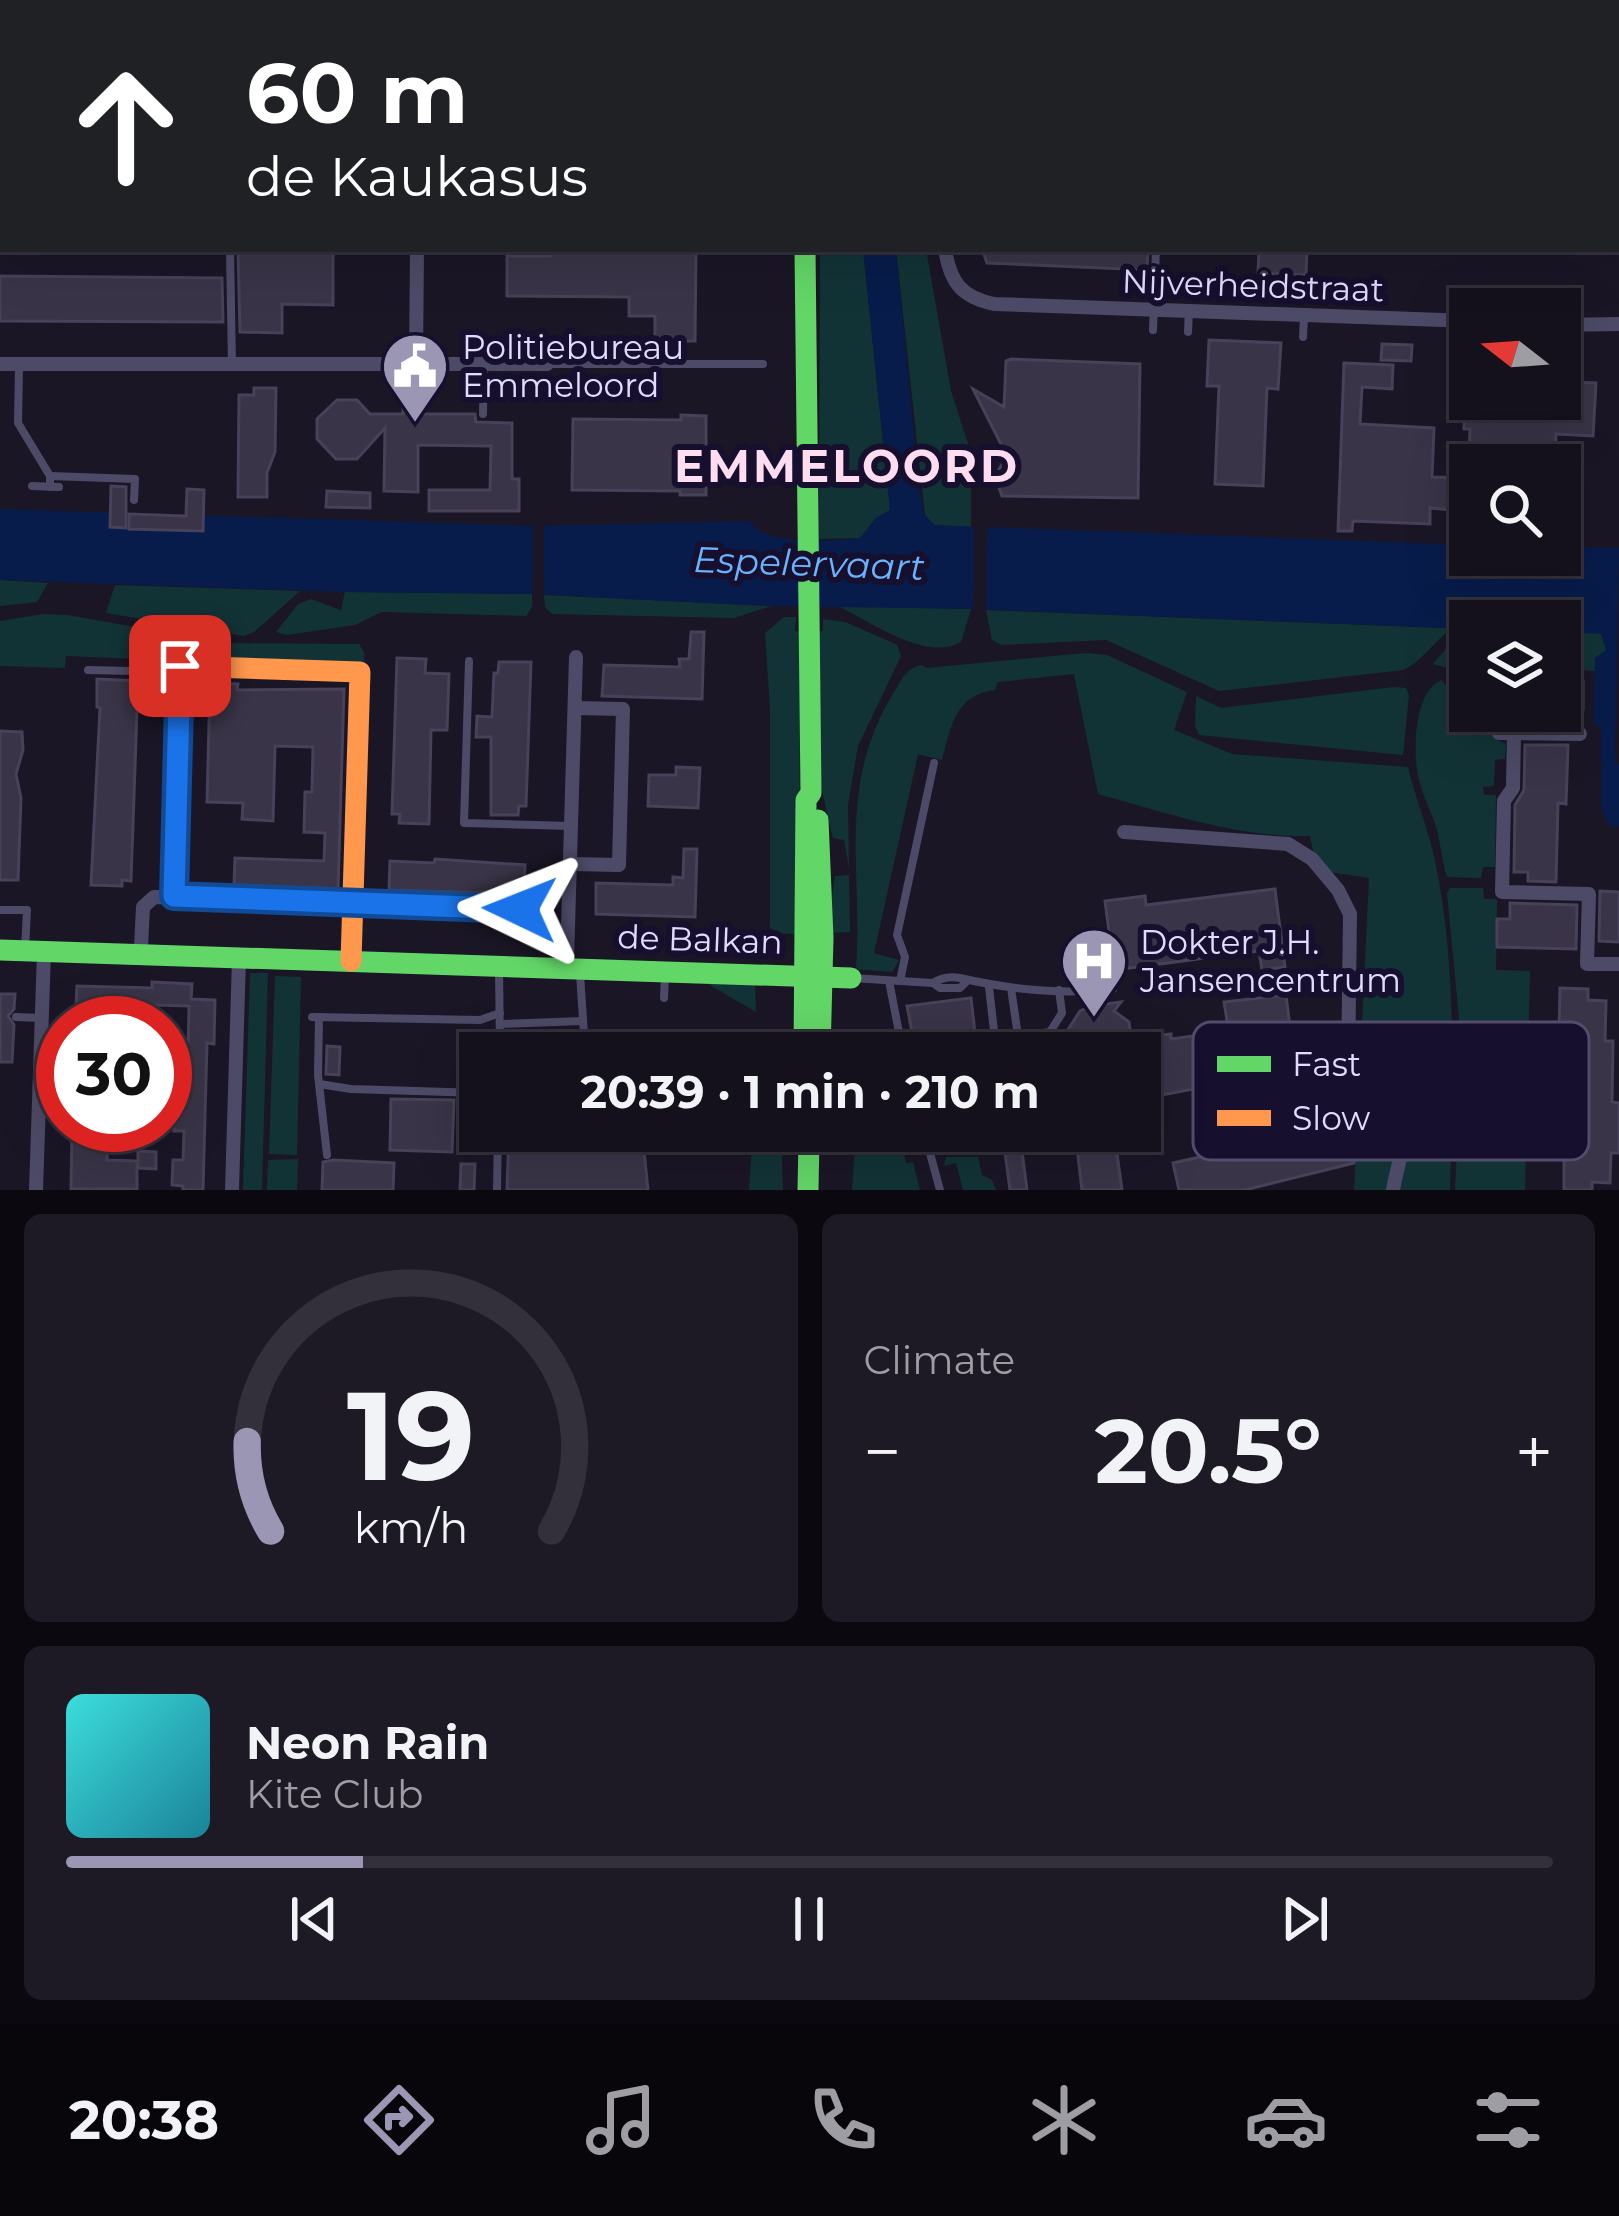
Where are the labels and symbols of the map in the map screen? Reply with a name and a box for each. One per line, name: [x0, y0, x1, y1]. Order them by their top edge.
street label: Nijverheidstraat: [1121, 260, 1385, 310]
north arrow: [1449, 288, 1581, 420]
place label: Politiebureau Emmeloord: [462, 327, 684, 405]
public building icon: Politiebureau Emmeloord: [380, 331, 450, 425]
district label: EMMELOORD: [674, 438, 1020, 493]
water label: Espelervaart: [693, 537, 926, 589]
pin: [129, 615, 231, 717]
position arrow: [457, 846, 583, 972]
street label: de Balkan: [617, 916, 783, 962]
place label: Dokter J.H. Jansencentrum: [1139, 922, 1401, 1000]
hospital icon: Dokter J.H. Jansencentrum: [1059, 926, 1129, 1020]
speed limit sign: 30: [36, 996, 192, 1152]
legend: [1193, 1022, 1589, 1160]
text: Fast: [1292, 1044, 1361, 1084]
text: Slow: [1292, 1098, 1370, 1138]

